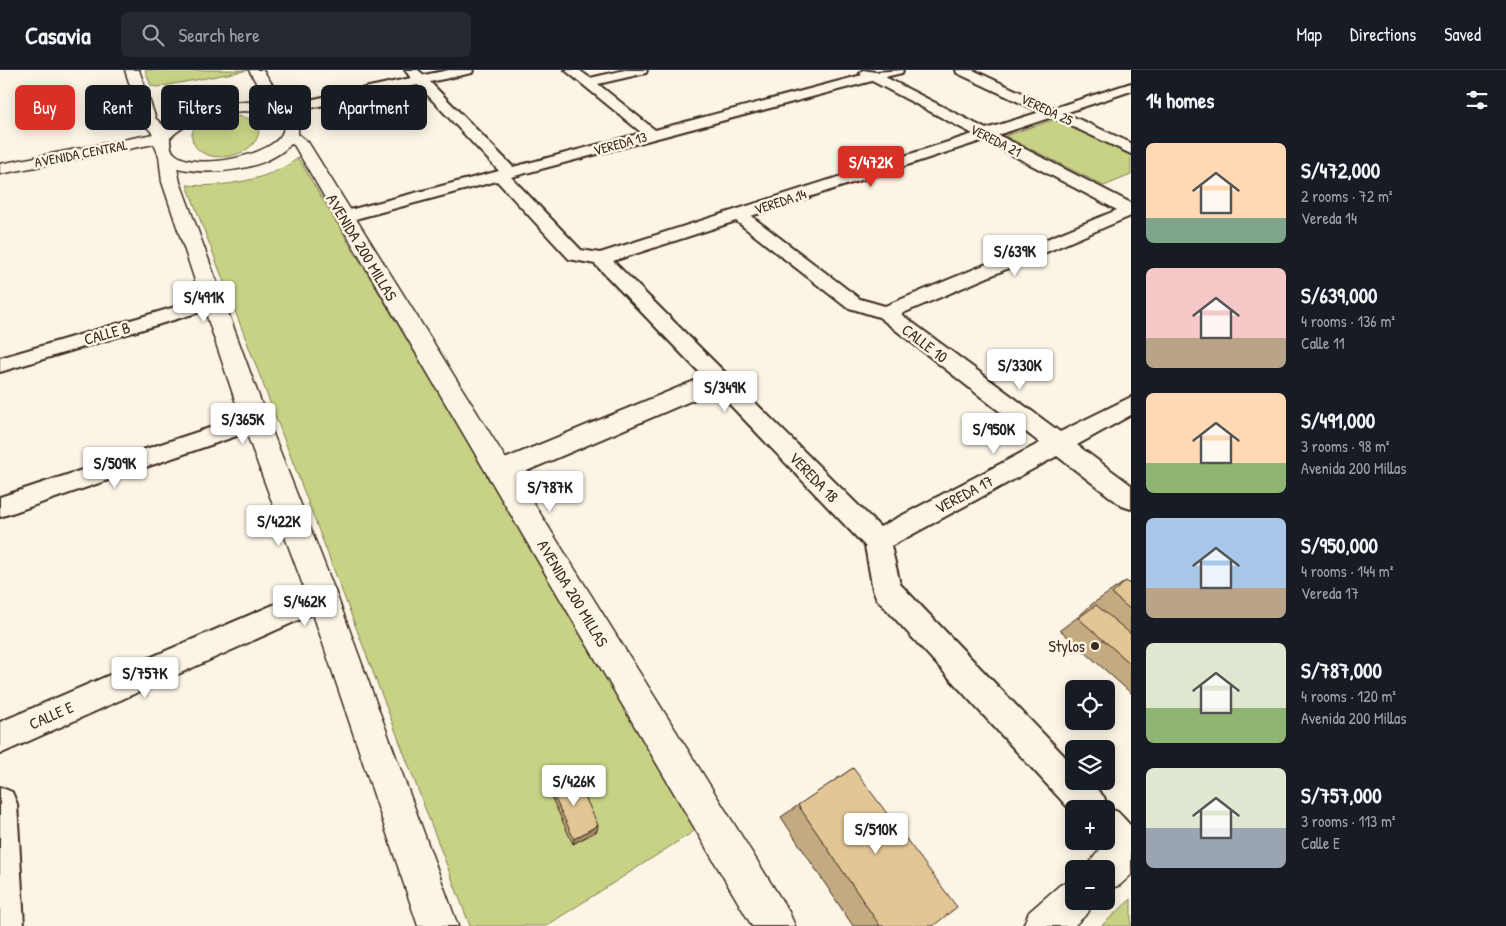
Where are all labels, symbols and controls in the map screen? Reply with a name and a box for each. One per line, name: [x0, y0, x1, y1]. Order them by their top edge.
search box: [121, 12, 471, 57]
text: Casavia: [25, 19, 91, 51]
icon: search: [139, 21, 167, 49]
text: Search here: [179, 22, 260, 48]
text: Map: [1297, 22, 1322, 47]
text: Directions: [1350, 22, 1416, 47]
text: Saved: [1444, 22, 1481, 47]
chip: Buy: [15, 85, 75, 130]
chip: Rent: [85, 85, 151, 130]
chip: Filters: [161, 85, 239, 130]
chip: New: [249, 85, 311, 130]
chip: Apartment: [321, 85, 427, 130]
text: 14 homes: [1146, 86, 1214, 115]
icon: filters: [1463, 86, 1491, 114]
street label: VEREDA 25: [1018, 89, 1076, 129]
street label: VEREDA 21: [967, 119, 1025, 161]
street label: VEREDA 13: [591, 127, 649, 159]
street label: AVENIDA CENTRAL: [33, 135, 129, 171]
pin: S/472K: [830, 146, 912, 188]
text: S/472K: [849, 151, 893, 173]
text: S/472,000: [1301, 156, 1380, 185]
icon: home: [1186, 163, 1246, 223]
street label: VEREDA 14: [752, 184, 808, 218]
text: 2 rooms · 72 m²: [1301, 185, 1392, 207]
street label: AVENIDA 200 MILLAS: [321, 189, 403, 305]
text: Vereda 14: [1301, 207, 1357, 229]
pin: S/639K: [974, 234, 1056, 277]
text: S/639K: [994, 240, 1036, 262]
pin: S/491K: [163, 280, 245, 323]
text: S/639,000: [1301, 281, 1377, 310]
text: S/491K: [184, 286, 224, 308]
icon: home: [1186, 288, 1246, 348]
text: 4 rooms · 136 m²: [1301, 310, 1395, 332]
street label: CALLE B: [81, 316, 133, 350]
street label: CALLE 10: [898, 319, 952, 367]
text: Calle 11: [1301, 332, 1345, 354]
pin: S/330K: [979, 348, 1061, 391]
text: S/330K: [998, 354, 1042, 376]
pin: S/349K: [684, 370, 766, 413]
text: S/349K: [704, 376, 746, 398]
pin: S/365K: [202, 402, 284, 445]
text: S/491,000: [1301, 406, 1375, 435]
text: S/365K: [222, 408, 264, 430]
pin: S/950K: [953, 412, 1035, 455]
icon: home: [1186, 413, 1246, 473]
text: S/950K: [973, 418, 1015, 440]
text: 3 rooms · 98 m²: [1301, 435, 1390, 457]
pin: S/509K: [74, 446, 156, 489]
street label: VEREDA 18: [784, 447, 844, 507]
text: S/509K: [94, 452, 136, 474]
text: Avenida 200 Millas: [1301, 457, 1407, 479]
street label: VEREDA 17: [931, 469, 997, 519]
pin: S/787K: [509, 470, 591, 513]
text: S/787K: [527, 476, 573, 498]
pin: S/422K: [238, 504, 320, 547]
text: S/422K: [257, 510, 301, 532]
text: S/950,000: [1301, 531, 1378, 560]
street label: AVENIDA 200 MILLAS: [532, 535, 614, 651]
icon: home: [1186, 538, 1246, 598]
text: 4 rooms · 144 m²: [1301, 560, 1393, 582]
text: Vereda 17: [1301, 582, 1359, 604]
pin: S/462K: [264, 584, 346, 627]
text: S/462K: [284, 590, 326, 612]
place label: Stylos: [1049, 635, 1085, 657]
marker: Stylos: [1089, 640, 1101, 652]
pin: S/757K: [104, 656, 186, 699]
text: S/787,000: [1301, 656, 1382, 685]
text: S/757K: [122, 662, 168, 684]
icon: home: [1186, 663, 1246, 723]
map controls: [1065, 680, 1115, 910]
button: locate: [1065, 680, 1115, 730]
text: 4 rooms · 120 m²: [1301, 685, 1396, 707]
street label: CALLE E: [25, 696, 77, 734]
text: Avenida 200 Millas: [1301, 707, 1407, 729]
button: layers: [1065, 740, 1115, 790]
pin: S/426K: [533, 764, 615, 807]
text: S/426K: [553, 770, 595, 792]
text: S/757,000: [1301, 781, 1382, 810]
icon: home: [1186, 788, 1246, 848]
button: +: [1065, 800, 1115, 850]
text: 3 rooms · 113 m²: [1301, 810, 1396, 832]
pin: S/510K: [835, 812, 917, 855]
text: S/510K: [855, 818, 897, 840]
text: Calle E: [1301, 832, 1340, 854]
button: −: [1065, 860, 1115, 910]

